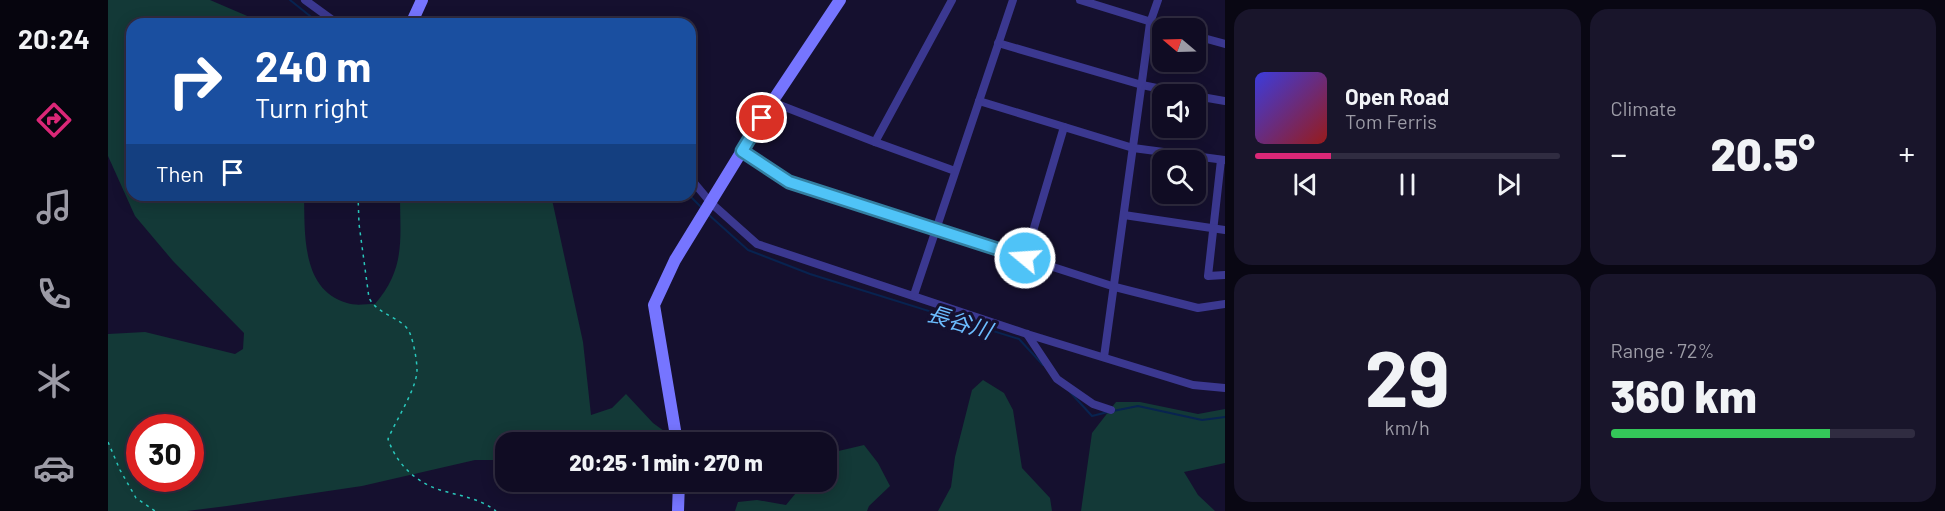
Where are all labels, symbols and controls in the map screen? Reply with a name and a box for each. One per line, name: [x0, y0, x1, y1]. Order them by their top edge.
north arrow: [1152, 18, 1206, 72]
map controls: [1152, 18, 1206, 204]
text: 20:24: [18, 22, 90, 54]
text: 240 m: [255, 40, 371, 90]
icon: right: [156, 42, 234, 120]
text: Open Road: [1345, 83, 1449, 109]
button: sound: [1152, 84, 1206, 138]
text: Turn right: [255, 91, 369, 123]
pin: [736, 92, 787, 143]
text: Climate: [1611, 96, 1677, 120]
icon: directions: [33, 99, 75, 141]
icon: arrive: [745, 101, 778, 134]
text: Tom Ferris: [1345, 109, 1437, 133]
text: 20.5°: [1710, 126, 1815, 180]
text: −: [1611, 133, 1627, 173]
text: +: [1899, 133, 1915, 173]
button: search: [1152, 150, 1206, 204]
icon: arrive: [216, 156, 249, 189]
text: Then: [156, 160, 204, 186]
icon: previous: [1289, 168, 1322, 201]
icon: pause: [1391, 168, 1424, 201]
icon: next: [1492, 168, 1525, 201]
icon: music: [33, 186, 75, 228]
position arrow: [993, 226, 1057, 290]
icon: phone: [33, 273, 75, 315]
water label: 長谷川: [925, 299, 997, 344]
text: 29: [1365, 329, 1450, 423]
text: Range · 72%: [1611, 338, 1714, 362]
icon: climate: [33, 360, 75, 402]
text: 360 km: [1611, 368, 1757, 422]
speed limit sign: 30: [126, 414, 204, 492]
text: km/h: [1385, 415, 1430, 439]
icon: car: [33, 447, 75, 489]
text: 20:25 · 1 min · 270 m: [569, 449, 763, 475]

